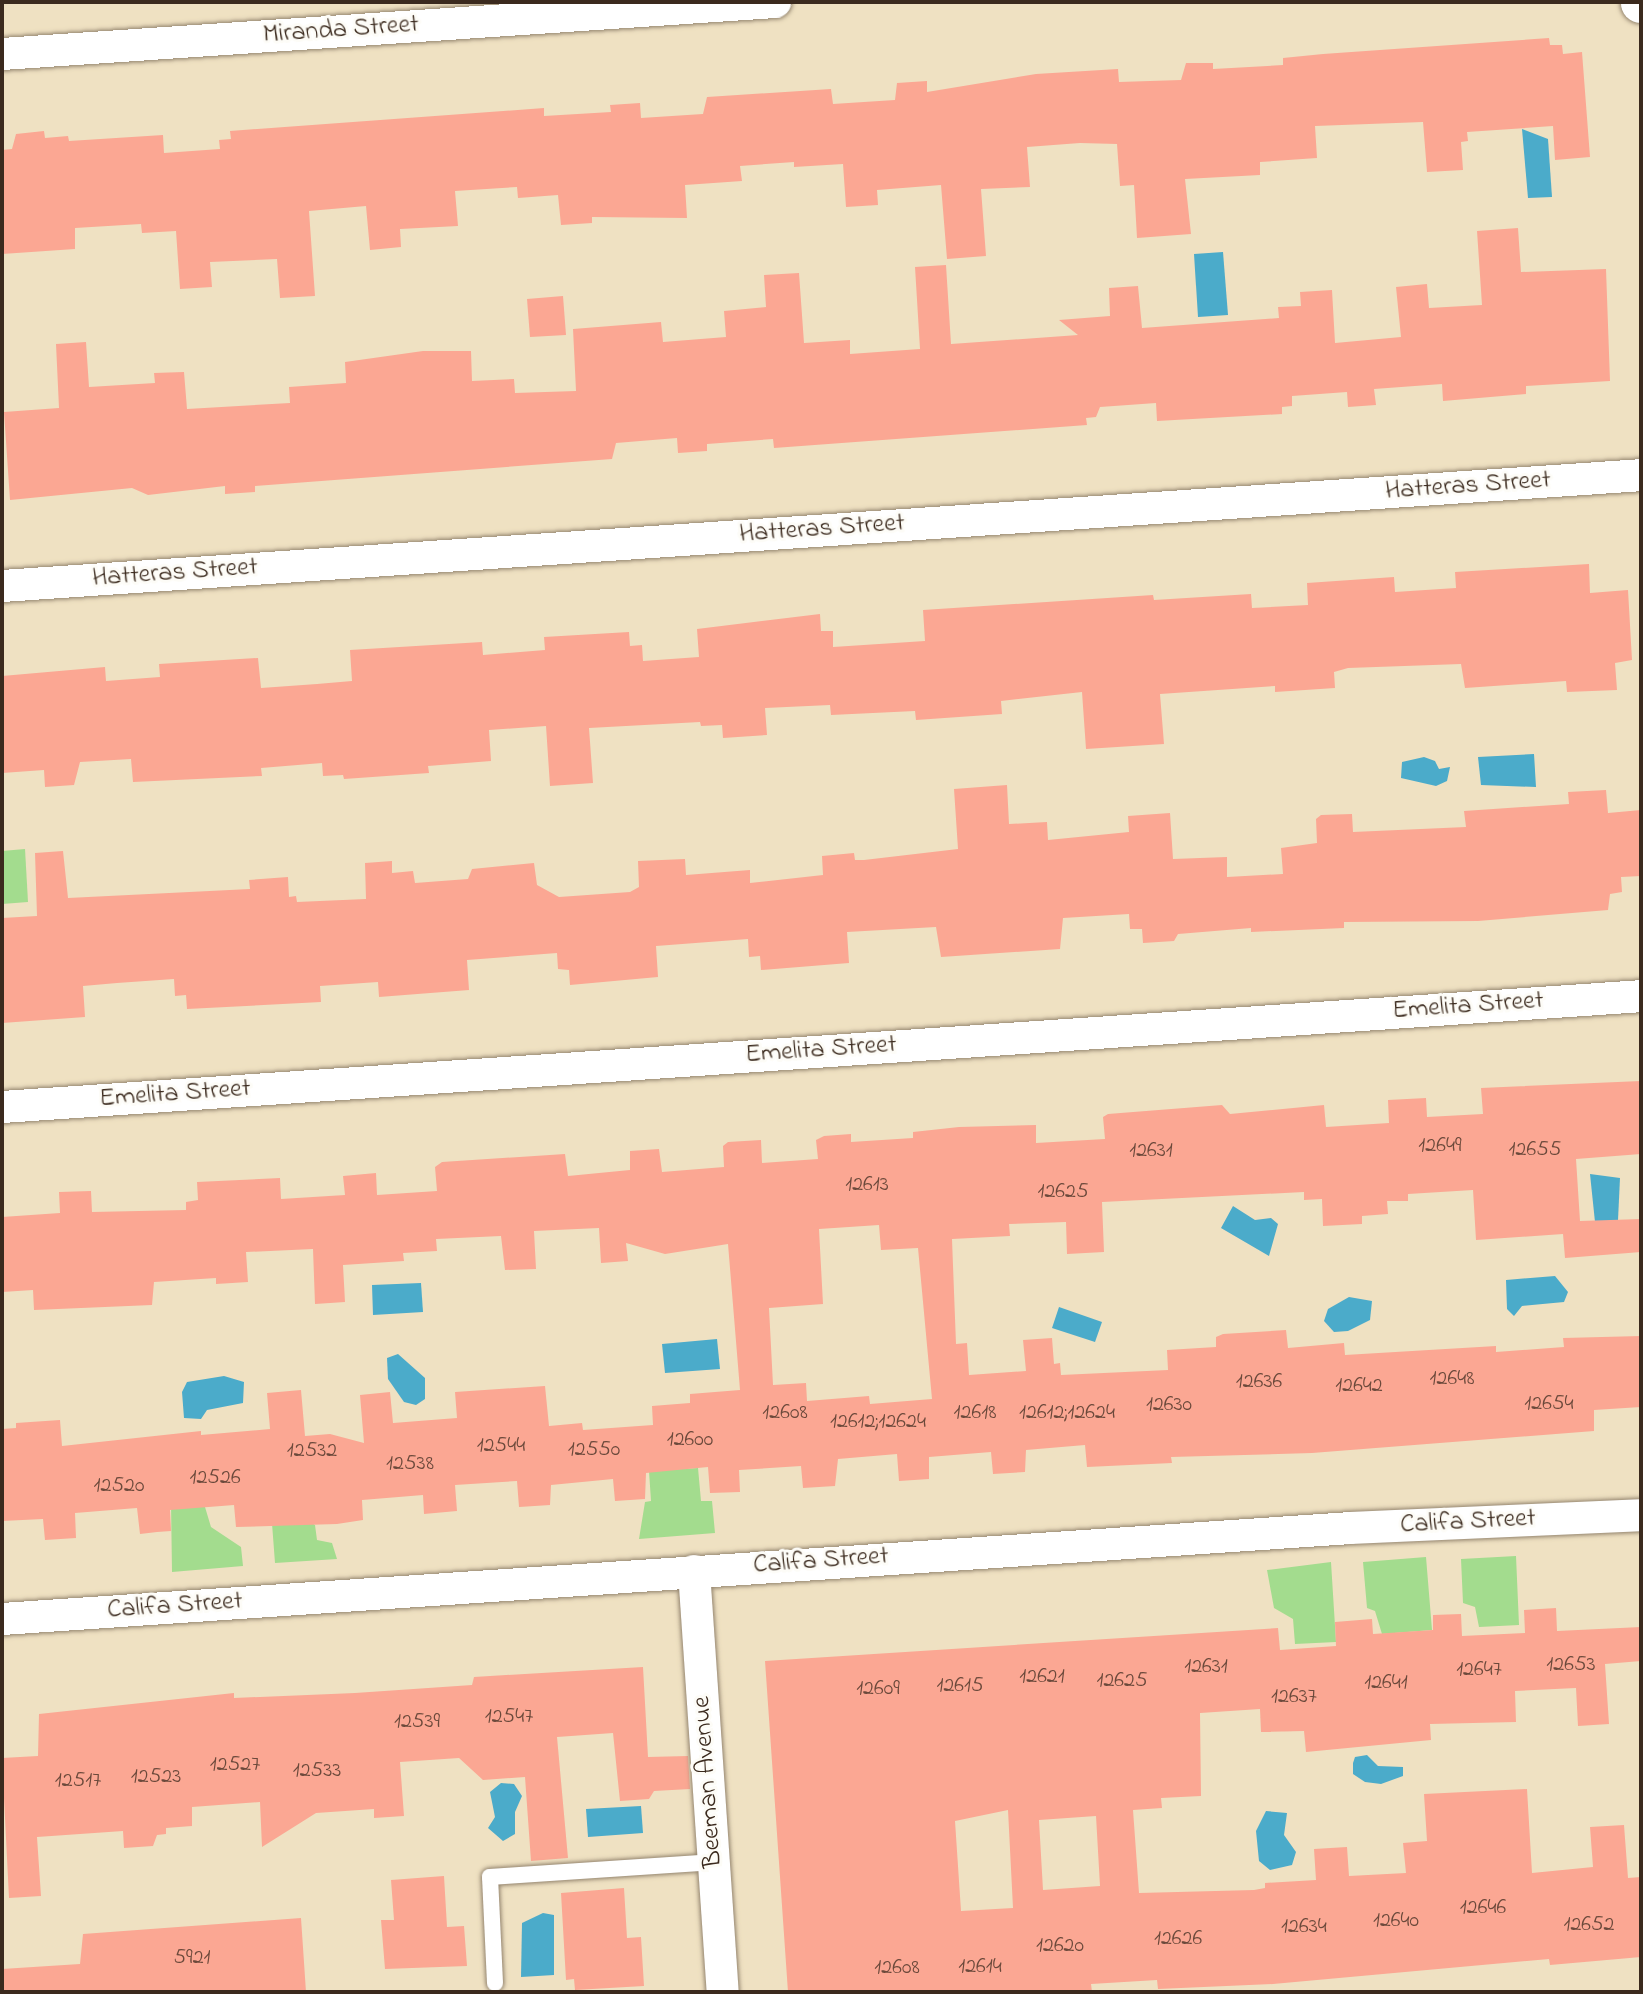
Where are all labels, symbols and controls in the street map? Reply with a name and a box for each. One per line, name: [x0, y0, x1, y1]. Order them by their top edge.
street label: Miranda Street: [262, 10, 420, 52]
street label: Hatteras Street: [1384, 466, 1552, 508]
street label: Hatteras Street: [738, 509, 906, 551]
street label: Hatteras Street: [91, 553, 259, 595]
street label: Emelita Street: [1391, 986, 1545, 1028]
street label: Emelita Street: [744, 1030, 898, 1072]
street label: Emelita Street: [98, 1074, 252, 1116]
house number: 12649: [1418, 1134, 1462, 1160]
house number: 12655: [1509, 1138, 1561, 1164]
house number: 12631: [1129, 1139, 1173, 1165]
house number: 12613: [845, 1173, 889, 1199]
house number: 12625: [1037, 1180, 1089, 1206]
house number: 12648: [1430, 1367, 1474, 1393]
house number: 12636: [1236, 1370, 1282, 1396]
house number: 12642: [1335, 1374, 1383, 1400]
house number: 12654: [1524, 1392, 1574, 1418]
house number: 12630: [1146, 1393, 1192, 1419]
house number: 12608: [762, 1401, 808, 1427]
house number: 12618: [954, 1401, 996, 1427]
house number: 12612;12624: [1019, 1401, 1115, 1427]
house number: 12612;12624: [830, 1410, 926, 1436]
house number: 12600: [667, 1428, 713, 1454]
house number: 12544: [477, 1434, 525, 1460]
house number: 12550: [568, 1438, 620, 1464]
house number: 12532: [287, 1439, 337, 1465]
house number: 12538: [386, 1452, 434, 1478]
house number: 12526: [189, 1466, 241, 1492]
house number: 12520: [94, 1474, 144, 1500]
street label: Califa Street: [1400, 1504, 1536, 1542]
street label: Califa Street: [752, 1542, 890, 1582]
street label: Califa Street: [106, 1587, 244, 1627]
house number: 12653: [1546, 1653, 1596, 1679]
house number: 12631: [1184, 1655, 1228, 1681]
house number: 12647: [1456, 1658, 1502, 1684]
house number: 12621: [1019, 1665, 1065, 1691]
house number: 12625: [1096, 1669, 1148, 1695]
house number: 12641: [1364, 1671, 1408, 1697]
house number: 12615: [936, 1674, 984, 1700]
house number: 12609: [856, 1677, 900, 1703]
house number: 12637: [1271, 1685, 1317, 1711]
street label: Beeman Avenue: [687, 1695, 731, 1869]
house number: 12547: [485, 1705, 533, 1731]
house number: 12539: [394, 1710, 440, 1736]
house number: 12527: [210, 1753, 260, 1779]
house number: 12533: [293, 1759, 341, 1785]
house number: 12523: [131, 1765, 181, 1791]
house number: 12517: [55, 1769, 101, 1795]
house number: 12646: [1460, 1896, 1506, 1922]
house number: 12640: [1373, 1909, 1419, 1935]
house number: 12652: [1563, 1913, 1615, 1939]
house number: 12634: [1281, 1915, 1327, 1941]
house number: 12626: [1154, 1927, 1202, 1953]
house number: 12620: [1036, 1934, 1084, 1960]
house number: 5921: [173, 1946, 211, 1972]
house number: 12614: [958, 1955, 1002, 1981]
house number: 12608: [874, 1956, 920, 1982]

